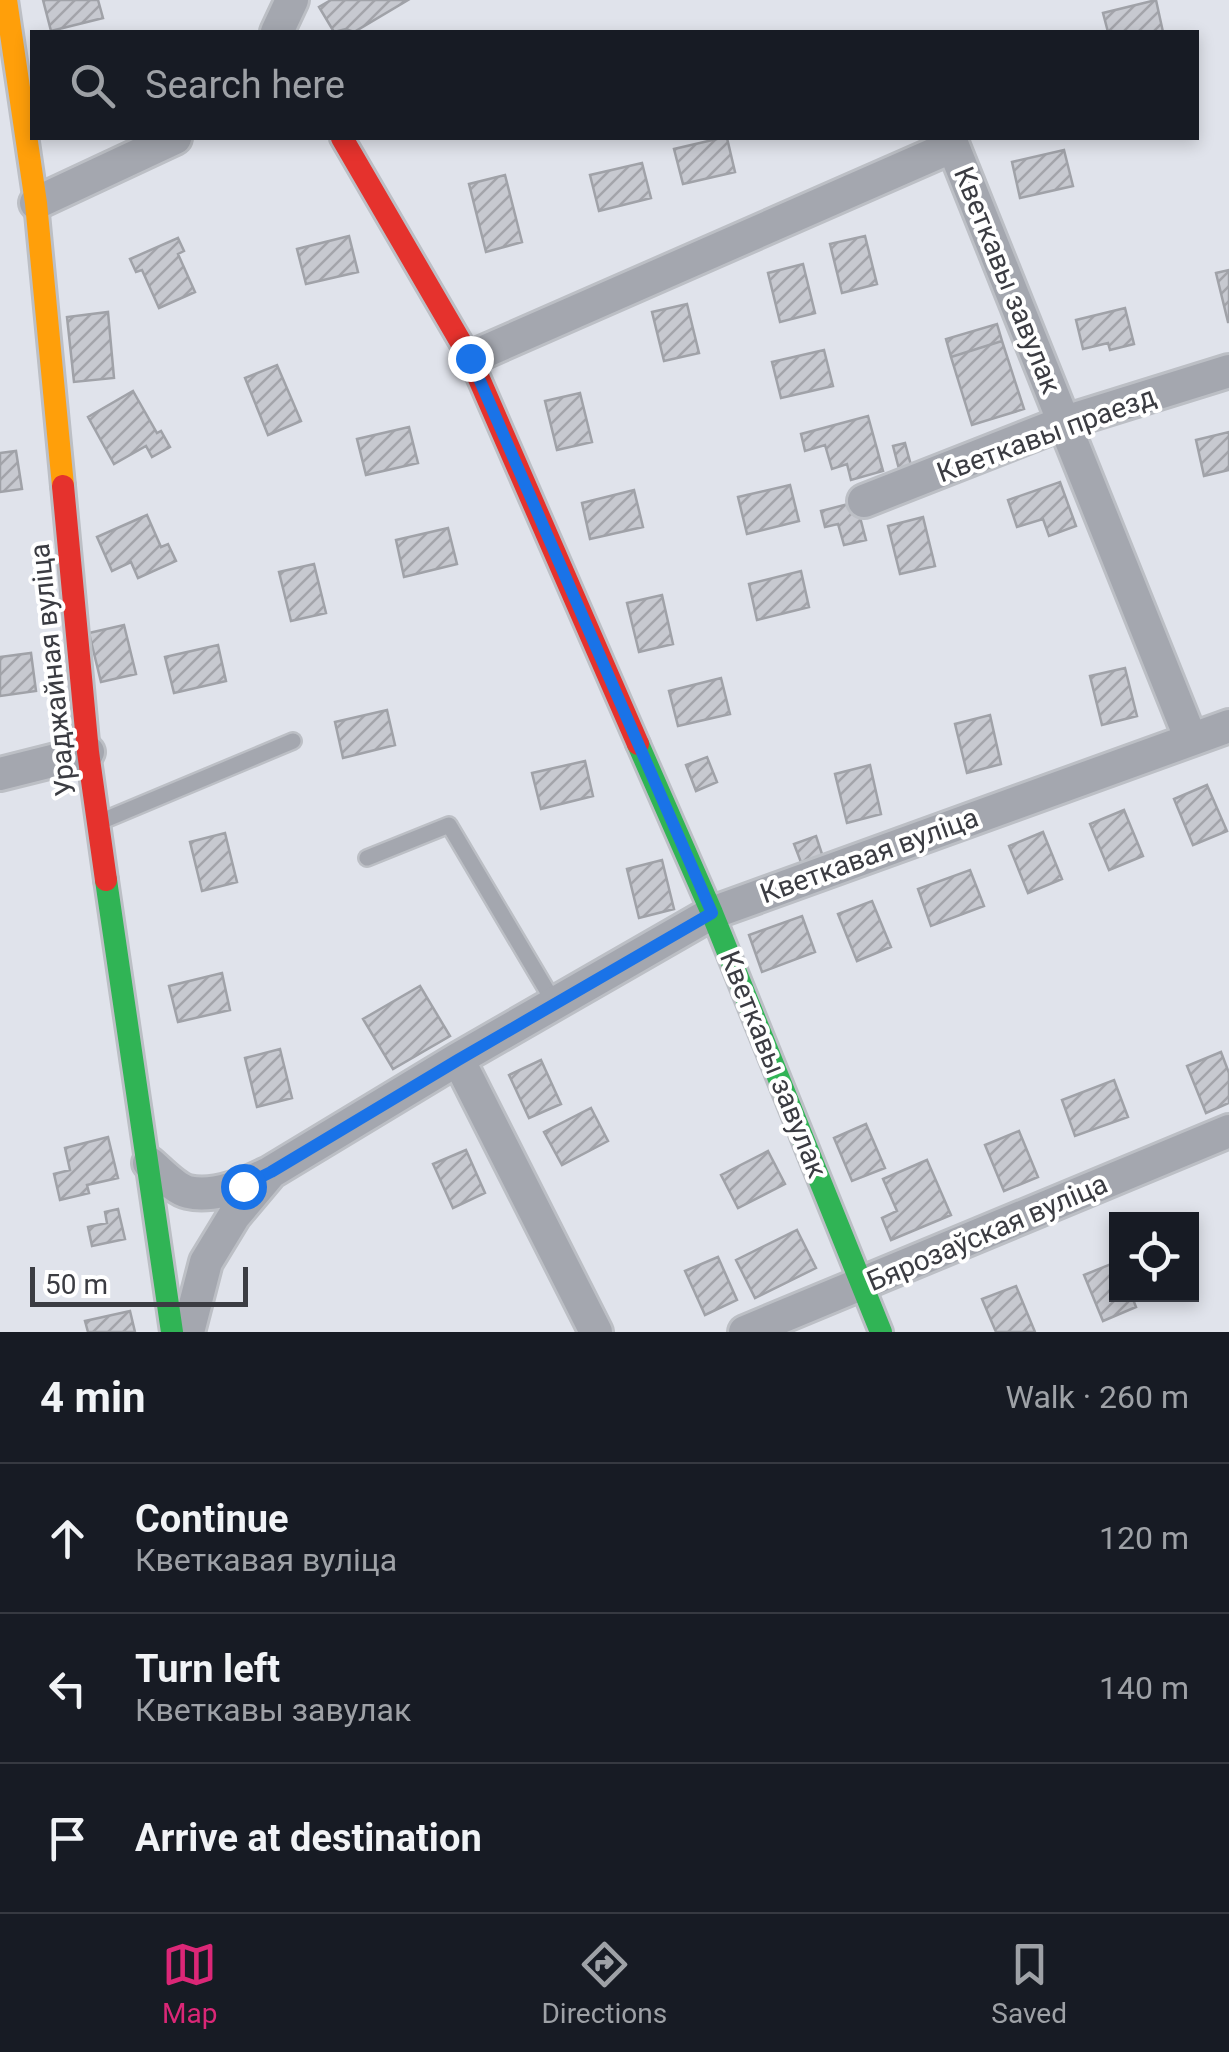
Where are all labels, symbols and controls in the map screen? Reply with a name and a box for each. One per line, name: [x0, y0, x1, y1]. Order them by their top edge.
search box: [30, 30, 1199, 140]
icon: search: [65, 58, 120, 113]
text: Search here: [145, 63, 345, 107]
street label: Кветкавы завулак: [947, 162, 1068, 398]
route end: [448, 336, 494, 382]
street label: Кветкавы праезд: [932, 380, 1160, 489]
street label: Ураджайная вуліца: [23, 542, 82, 798]
street label: Кветкавая вуліца: [756, 801, 983, 910]
street label: Кветкавы завулак: [713, 946, 834, 1182]
route start: [221, 1164, 267, 1210]
street label: Бярозаўская вуліца: [862, 1167, 1112, 1298]
map controls: [1109, 1212, 1199, 1302]
button: locate: [1109, 1212, 1199, 1302]
scale bar: [30, 1262, 248, 1306]
text: 50 m: [45, 1268, 108, 1301]
text: 4 min: [40, 1373, 146, 1422]
text: Walk · 260 m: [1006, 1378, 1189, 1416]
text: Continue: [135, 1497, 289, 1541]
icon: ahead: [40, 1511, 95, 1566]
text: 120 m: [1099, 1519, 1189, 1557]
text: Кветкавая вуліца: [135, 1541, 397, 1579]
text: Turn left: [135, 1647, 280, 1691]
icon: left: [40, 1661, 95, 1716]
text: 140 m: [1099, 1669, 1189, 1707]
text: Кветкавы завулак: [135, 1691, 411, 1729]
icon: arrive: [40, 1811, 95, 1866]
text: Arrive at destination: [135, 1816, 482, 1860]
tab: Map: [162, 1937, 217, 2030]
tab: Directions: [541, 1937, 667, 2030]
tab: Saved: [991, 1937, 1067, 2030]

